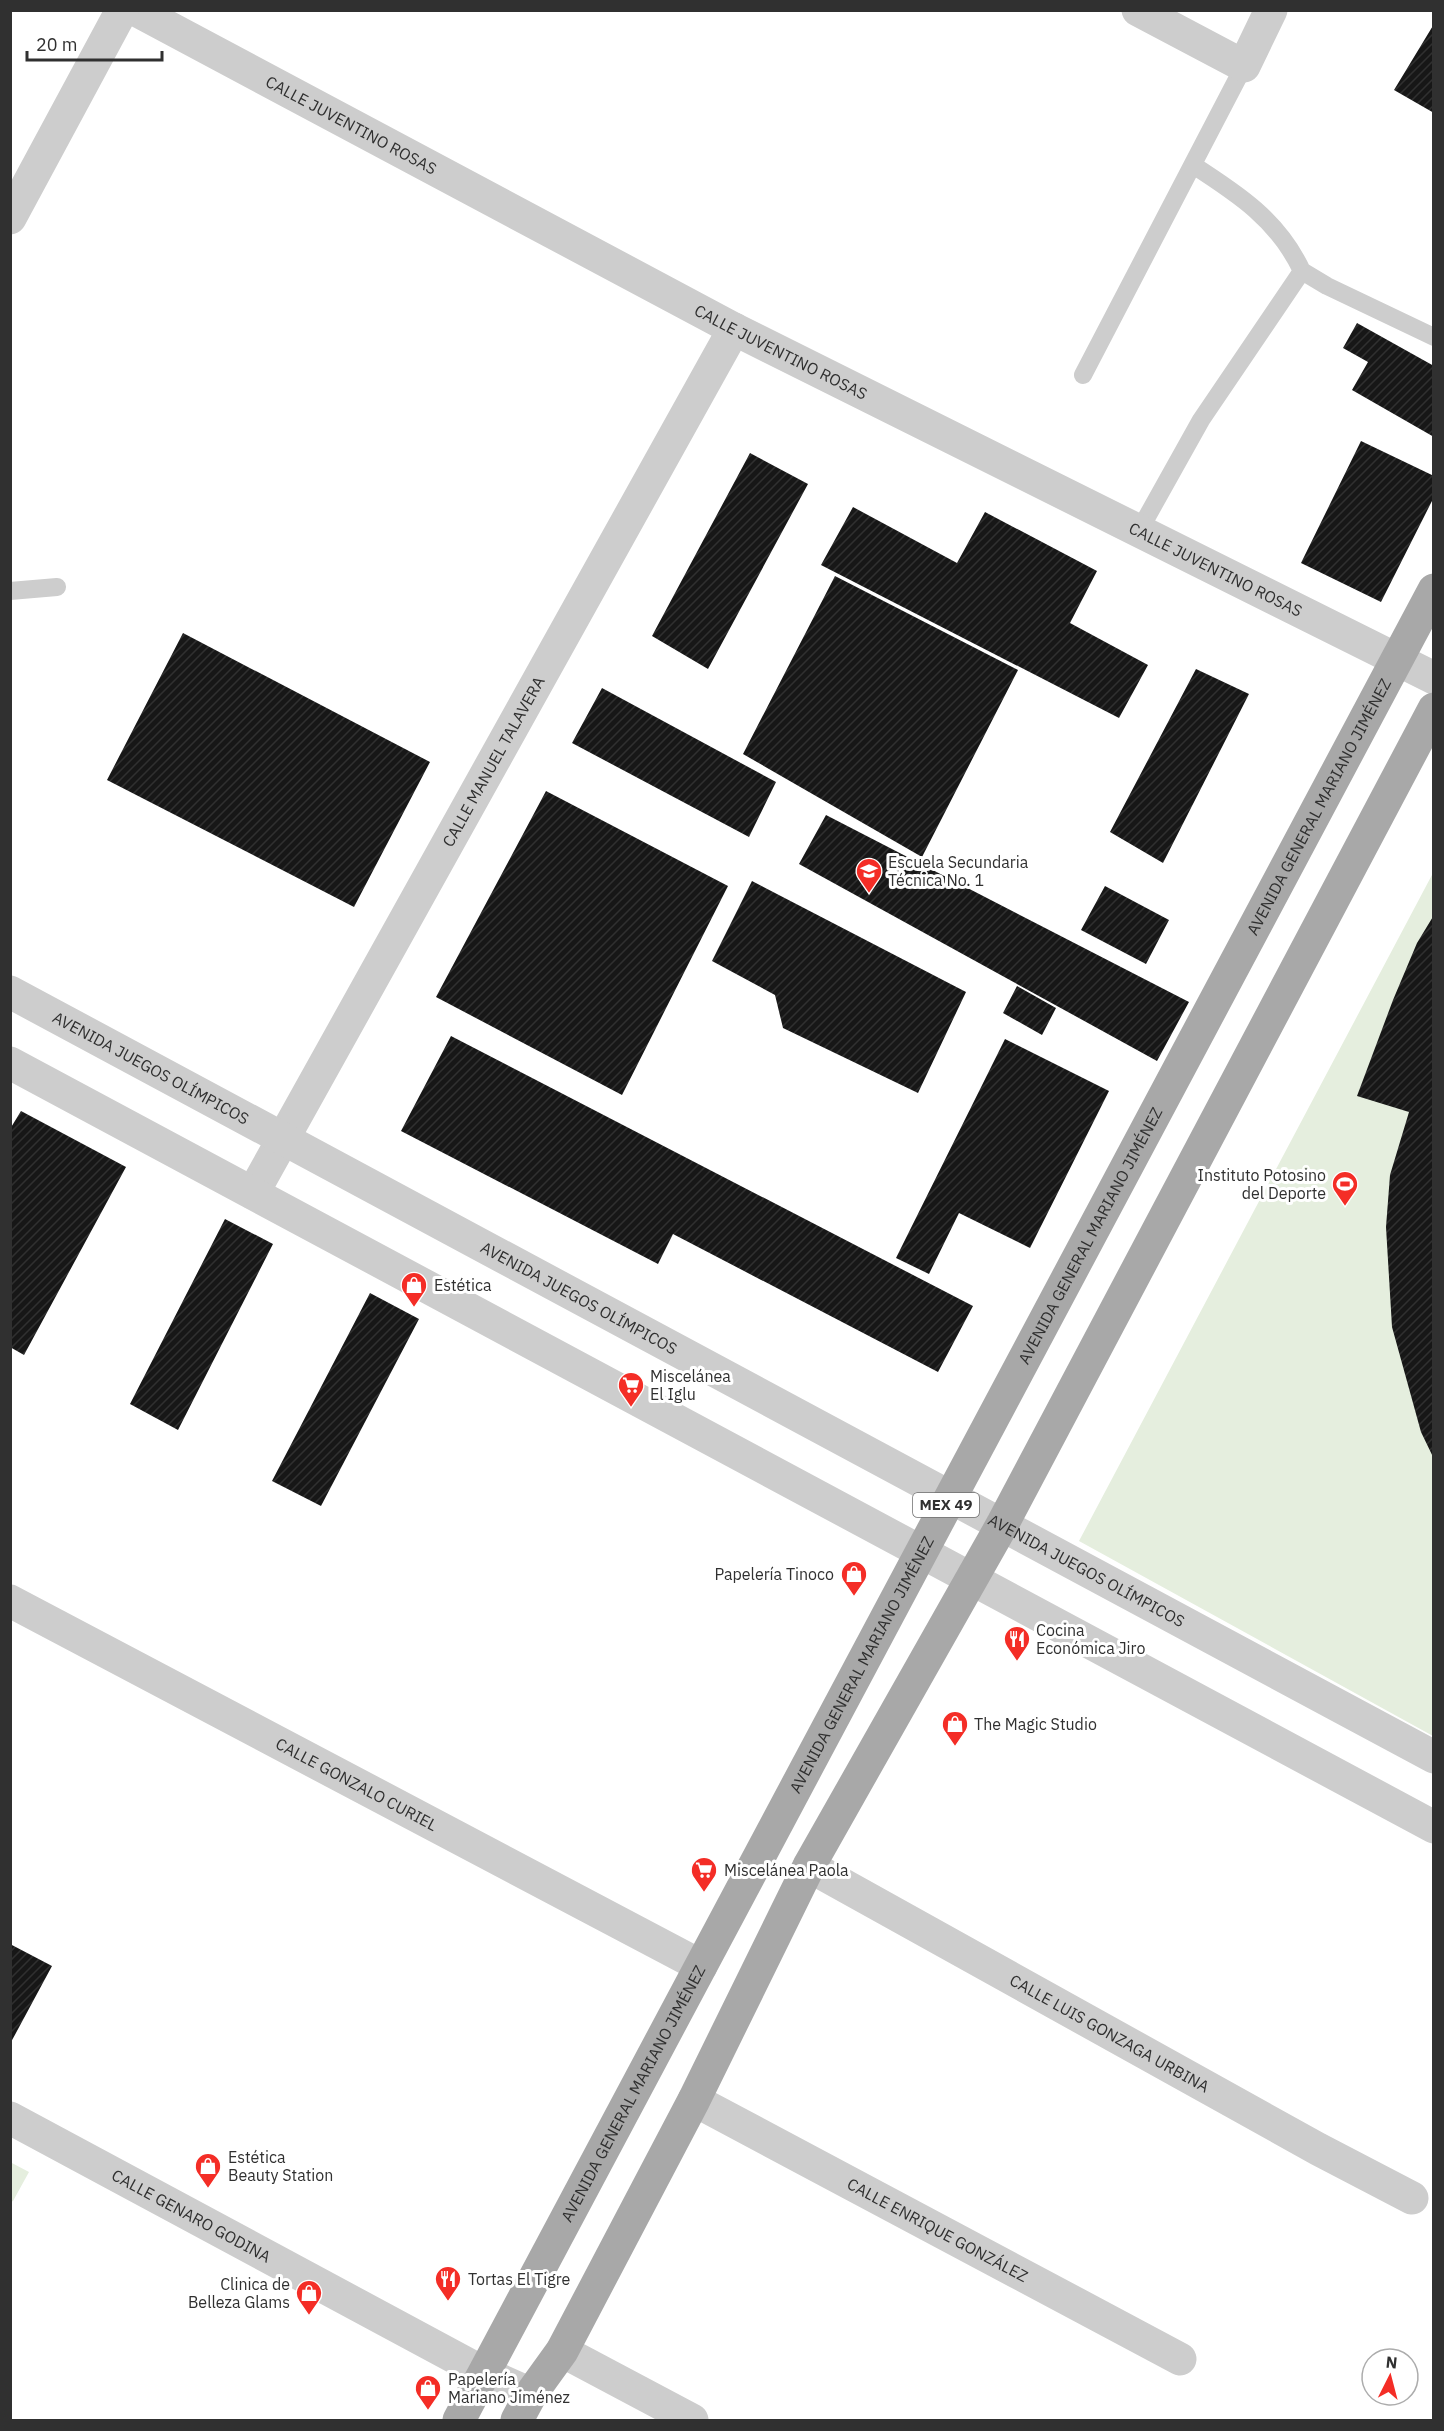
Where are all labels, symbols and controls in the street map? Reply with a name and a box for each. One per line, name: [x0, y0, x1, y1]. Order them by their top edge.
scale bar: [27, 24, 162, 62]
text: 20 m: [36, 33, 78, 56]
street label: CALLE JUVENTINO ROSAS: [262, 71, 440, 179]
street label: CALLE JUVENTINO ROSAS: [691, 300, 871, 404]
street label: CALLE JUVENTINO ROSAS: [1126, 518, 1306, 621]
street label: CALLE MANUEL TALAVERA: [438, 673, 549, 850]
street label: AVENIDA GENERAL MARIANO JIMÉNEZ: [1242, 675, 1395, 938]
place label: Escuela Secundaria Técnica No. 1: [888, 852, 1029, 890]
school or university icon: Escuela Secundaria Técnica No. 1: [854, 856, 884, 894]
street label: AVENIDA JUEGOS OLÍMPICOS: [49, 1007, 253, 1129]
street label: AVENIDA GENERAL MARIANO JIMÉNEZ: [1014, 1104, 1167, 1367]
place label: Instituto Potosino del Deporte: [1198, 1165, 1326, 1203]
sports icon: Instituto Potosino del Deporte: [1330, 1169, 1360, 1207]
street label: AVENIDA JUEGOS OLÍMPICOS: [477, 1237, 681, 1359]
shop icon: Estética: [399, 1270, 429, 1308]
place label: Estética: [434, 1275, 492, 1295]
place label: Miscelánea El Iglu: [650, 1366, 731, 1404]
supermarket icon: Miscelánea El Iglu: [616, 1370, 646, 1408]
road number: MEX 49: [913, 1493, 979, 1517]
street label: AVENIDA JUEGOS OLÍMPICOS: [985, 1509, 1188, 1631]
street label: AVENIDA GENERAL MARIANO JIMÉNEZ: [785, 1533, 938, 1796]
shop icon: Papelería Tinoco: [839, 1559, 869, 1597]
place label: Papelería Tinoco: [714, 1564, 834, 1584]
place label: Cocina Económica Jiro: [1036, 1620, 1145, 1658]
restaurant icon: Cocina Económica Jiro: [1002, 1624, 1032, 1662]
shop icon: The Magic Studio: [940, 1709, 970, 1747]
place label: The Magic Studio: [974, 1714, 1097, 1734]
street label: CALLE GONZALO CURIEL: [272, 1733, 441, 1835]
supermarket icon: Miscelánea Paola: [689, 1855, 719, 1893]
place label: Miscelánea Paola: [724, 1860, 849, 1880]
street label: AVENIDA GENERAL MARIANO JIMÉNEZ: [556, 1962, 709, 2225]
street label: CALLE LUIS GONZAGA URBINA: [1006, 1970, 1213, 2097]
place label: Estética Beauty Station: [228, 2147, 333, 2185]
shop icon: Estética Beauty Station: [193, 2151, 223, 2189]
street label: CALLE GENARO GODINA: [108, 2165, 274, 2267]
street label: CALLE ENRIQUE GONZÁLEZ: [844, 2173, 1031, 2286]
restaurant icon: Tortas El Tigre: [433, 2264, 463, 2302]
place label: Tortas El Tigre: [468, 2269, 571, 2289]
place label: Clinica de Belleza Glams: [188, 2274, 290, 2312]
shop icon: Clinica de Belleza Glams: [294, 2278, 324, 2316]
north arrow: [1360, 2347, 1420, 2407]
text: N: [1385, 2352, 1398, 2373]
place label: Papelería Mariano Jiménez: [448, 2369, 570, 2407]
shop icon: Papelería Mariano Jiménez: [413, 2373, 443, 2411]

